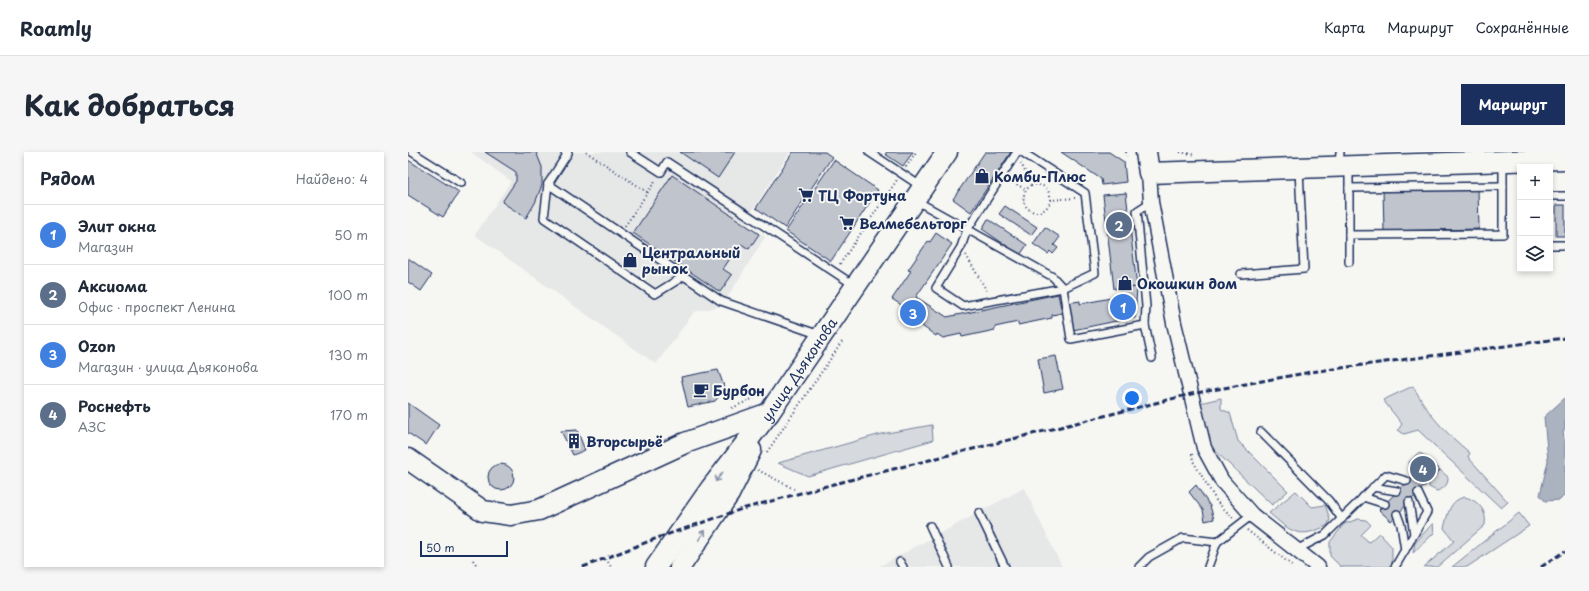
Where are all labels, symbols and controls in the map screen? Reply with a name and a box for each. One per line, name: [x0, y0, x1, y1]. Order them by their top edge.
text: Roamly: [20, 14, 92, 42]
text: Карта: [1324, 17, 1365, 38]
text: Маршрут: [1387, 17, 1453, 38]
text: Сохранённые: [1475, 17, 1569, 38]
text: Как добраться: [24, 83, 235, 126]
button: Маршрут: [1461, 84, 1565, 125]
map controls: [1517, 164, 1553, 272]
button: +: [1517, 164, 1553, 200]
text: Рядом: [40, 165, 95, 191]
place label: Комби-Плюс: [994, 166, 1087, 187]
shop icon: Комби-Плюс: [973, 167, 991, 185]
text: Найдено: 4: [296, 169, 368, 188]
place label: ТЦ Фортуна: [818, 185, 907, 206]
supermarket icon: ТЦ Фортуна: [797, 186, 815, 204]
button: −: [1517, 200, 1553, 236]
pin: 2: [1106, 210, 1132, 240]
place label: Велмебельторг: [859, 213, 967, 234]
text: Элит окна: [78, 214, 156, 237]
supermarket icon: Велмебельторг: [838, 214, 856, 232]
text: 1: [50, 225, 56, 244]
text: 50 m: [334, 225, 368, 244]
button: layers: [1517, 236, 1553, 272]
text: Магазин: [78, 237, 134, 256]
place label: Центральный рынок: [642, 242, 741, 279]
shop icon: Центральный рынок: [621, 251, 639, 269]
place label: Окошкин дом: [1137, 273, 1237, 294]
text: Аксиома: [78, 274, 147, 297]
shop icon: Окошкин дом: [1116, 274, 1134, 292]
text: 2: [48, 285, 58, 304]
text: 100 m: [328, 285, 368, 304]
pin: 1: [1110, 292, 1136, 322]
text: Офис · проспект Ленина: [78, 297, 235, 316]
pin: 3: [900, 298, 926, 328]
street label: улица Дьяконова: [756, 313, 842, 426]
text: Ozon: [78, 334, 116, 357]
text: 3: [49, 345, 57, 364]
text: 130 m: [329, 345, 368, 364]
text: Магазин · улица Дьяконова: [78, 357, 258, 376]
place label: Бурбон: [713, 380, 765, 401]
cafe icon: Бурбон: [692, 381, 710, 399]
your location: [1122, 388, 1142, 408]
text: Роснефть: [78, 394, 151, 417]
text: 4: [49, 405, 57, 424]
text: 170 m: [330, 405, 368, 424]
text: АЗС: [78, 417, 106, 436]
place label: Вторсырьё: [586, 431, 663, 452]
building icon: Вторсырьё: [565, 432, 583, 450]
pin: 4: [1410, 454, 1436, 484]
one-way arrow: [715, 471, 724, 482]
one-way arrow: [697, 529, 706, 540]
scale bar: [420, 539, 508, 558]
text: 50 m: [426, 539, 455, 556]

